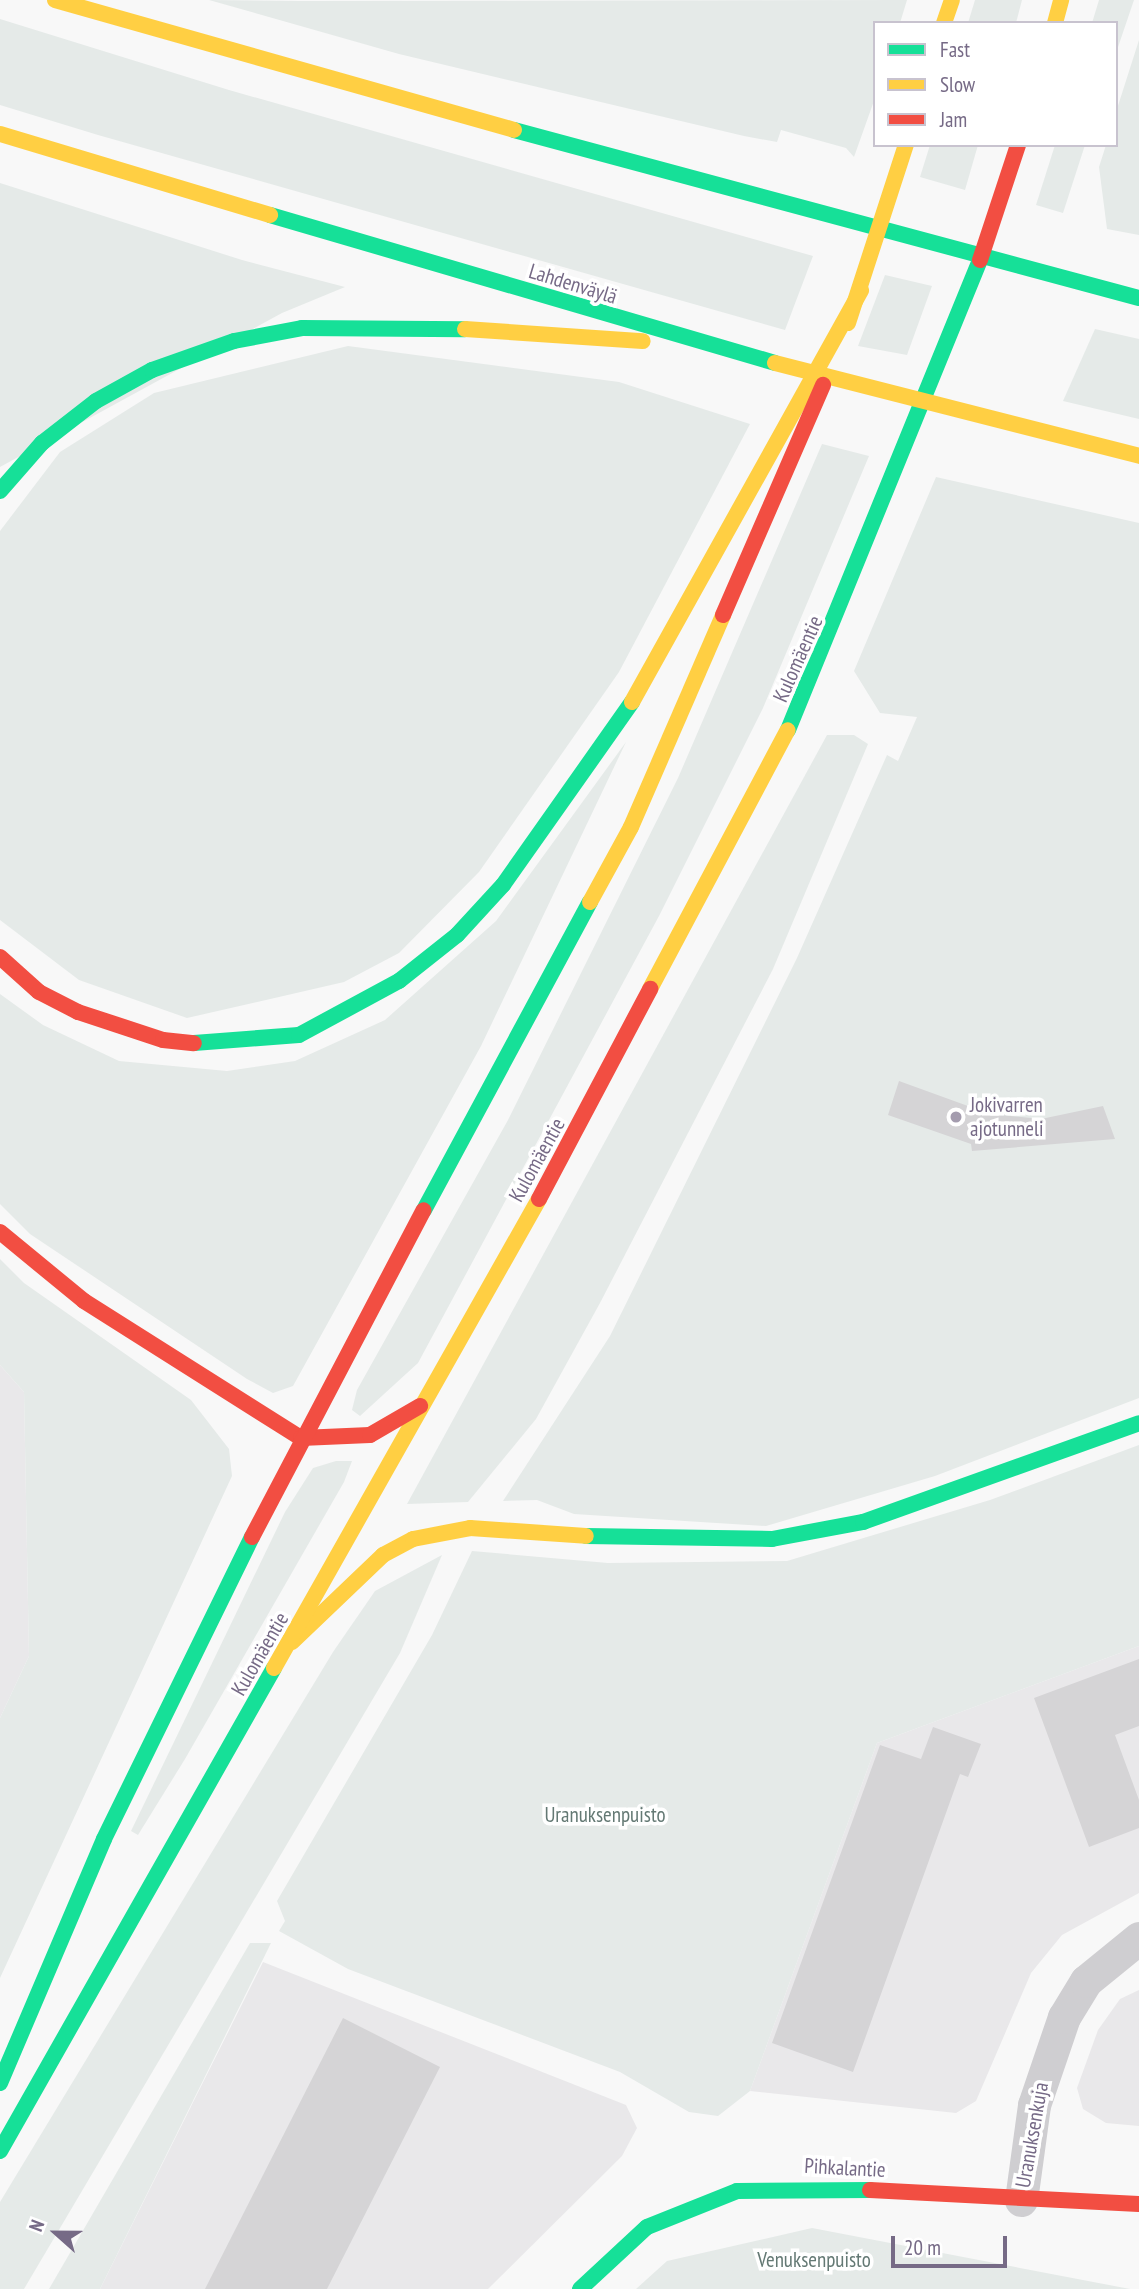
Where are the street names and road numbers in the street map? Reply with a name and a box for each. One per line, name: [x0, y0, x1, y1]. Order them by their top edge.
street label: Lahdenväylä: [526, 259, 620, 309]
street label: Kulomäentie: [768, 612, 828, 706]
street label: Kulomäentie: [504, 1114, 570, 1206]
street label: Kulomäentie: [226, 1608, 294, 1700]
street label: Uranuksenkuja: [1010, 2080, 1054, 2190]
street label: Pihkalantie: [804, 2153, 886, 2183]

